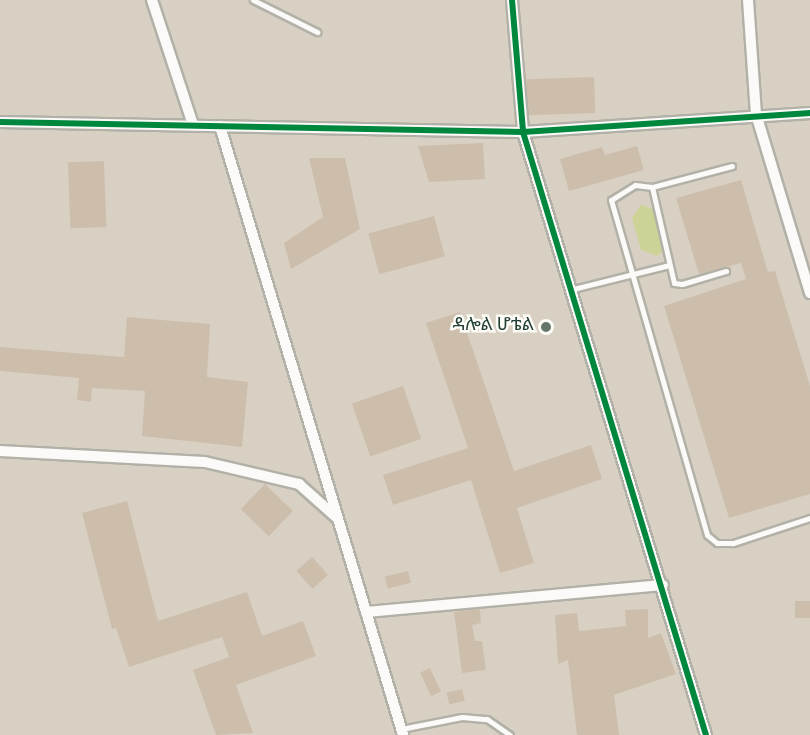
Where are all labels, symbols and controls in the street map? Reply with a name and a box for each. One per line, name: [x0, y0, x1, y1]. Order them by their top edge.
place label: ዳሎል ሆቴል: [452, 316, 534, 338]
marker: ዳሎል ሆቴል: [539, 320, 553, 334]

